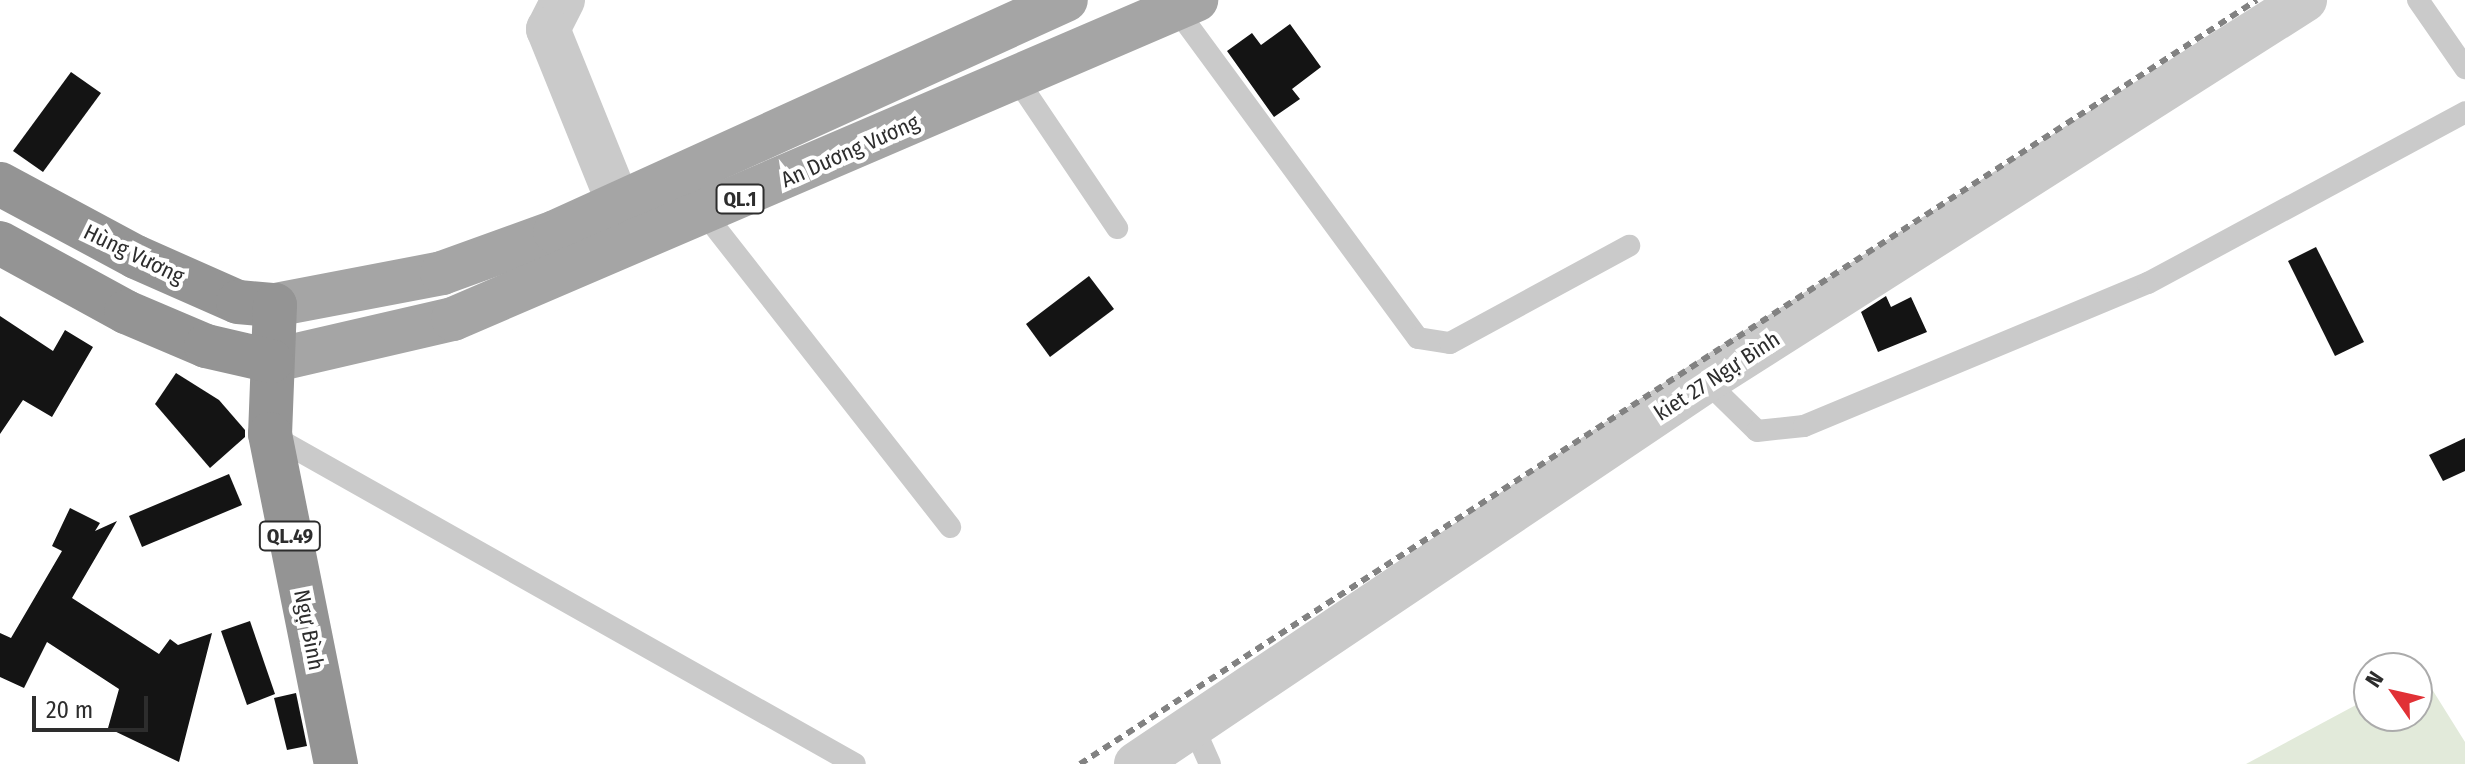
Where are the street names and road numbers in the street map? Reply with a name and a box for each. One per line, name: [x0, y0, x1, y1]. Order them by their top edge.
street label: An Dương Vương: [777, 109, 923, 193]
road number: QL.1: [714, 183, 766, 215]
street label: Hùng Vương: [80, 218, 188, 290]
street label: kiet 27 Ngự Bình: [1649, 326, 1785, 426]
road number: QL.49: [258, 520, 322, 552]
street label: Ngự Bình: [288, 587, 330, 673]

